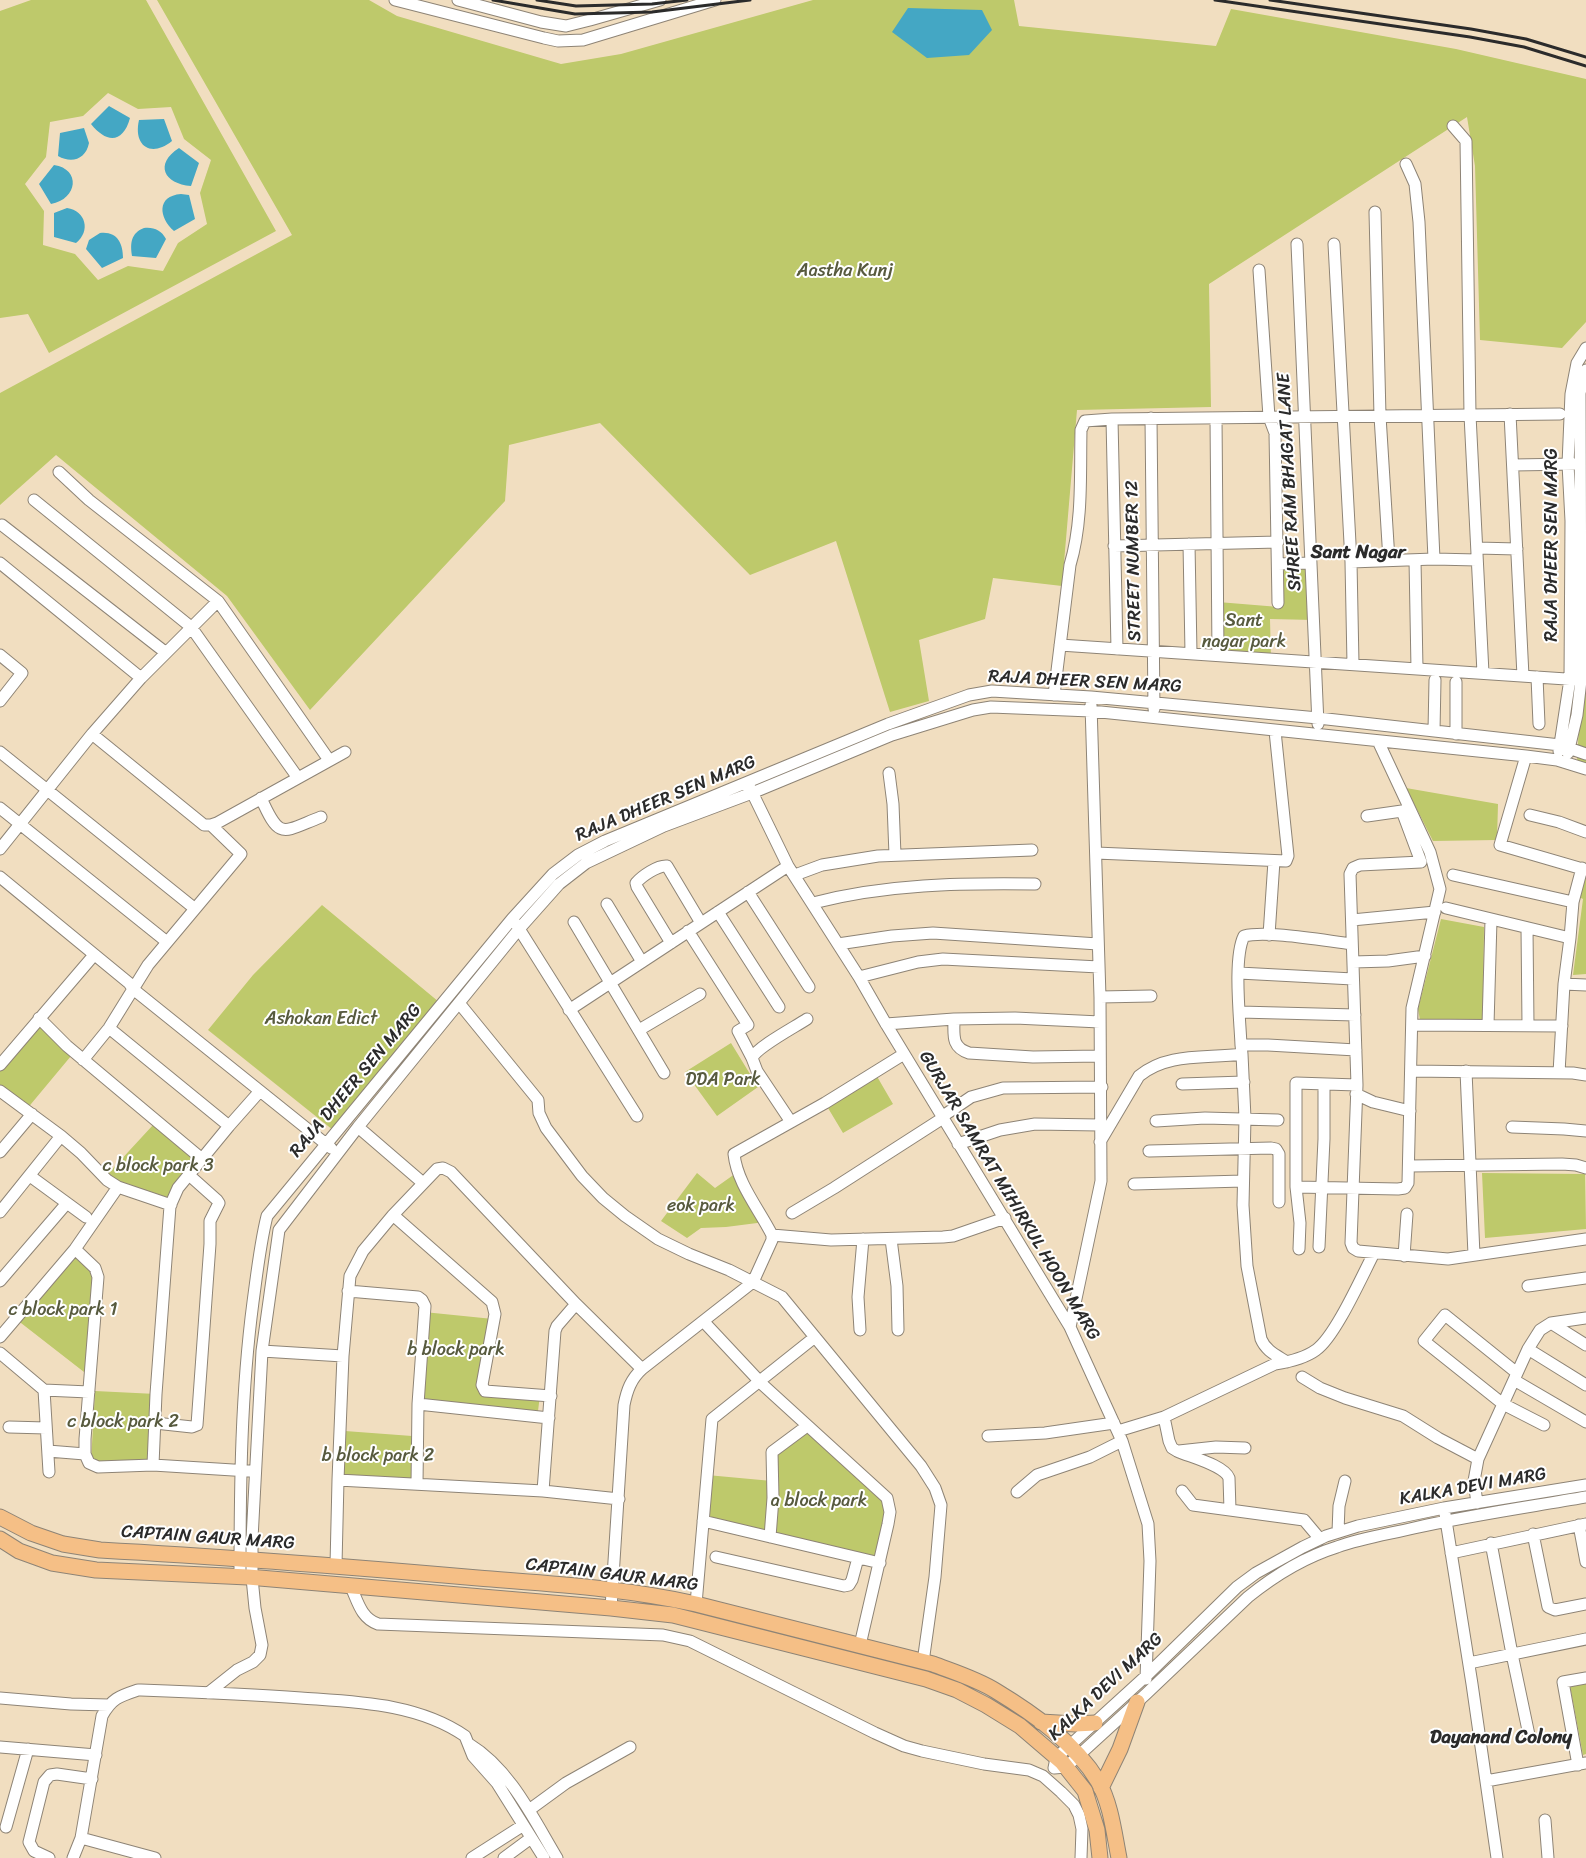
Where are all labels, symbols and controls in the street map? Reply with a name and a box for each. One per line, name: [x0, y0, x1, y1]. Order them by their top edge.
park label: Aastha Kunj: [797, 260, 893, 282]
street label: SHREE RAM BHAGAT LANE: [1273, 372, 1307, 592]
street label: RAJA DHEER SEN MARG: [1541, 448, 1563, 642]
street label: STREET NUMBER 12: [1122, 480, 1146, 642]
district label: Sant Nagar: [1311, 542, 1405, 564]
park label: Sant nagar park: [1202, 610, 1286, 652]
street label: RAJA DHEER SEN MARG: [988, 666, 1182, 698]
street label: RAJA DHEER SEN MARG: [573, 751, 759, 847]
street label: RAJA DHEER SEN MARG: [285, 1000, 427, 1162]
park label: Ashokan Edict: [265, 1008, 377, 1030]
street label: GURJAR SAMRAT MIHIRKUL HOON MARG: [914, 1047, 1104, 1345]
park label: DDA Park: [686, 1069, 760, 1091]
park label: c block park 3: [102, 1155, 214, 1177]
park label: eok park: [667, 1195, 735, 1217]
park label: c block park 1: [9, 1299, 117, 1321]
park label: b block park: [407, 1339, 505, 1361]
park label: c block park 2: [67, 1411, 179, 1433]
park label: b block park 2: [322, 1445, 434, 1467]
street label: KALKA DEVI MARG: [1398, 1463, 1548, 1511]
park label: a block park: [771, 1490, 867, 1512]
street label: CAPTAIN GAUR MARG: [121, 1521, 295, 1555]
street label: CAPTAIN GAUR MARG: [524, 1554, 700, 1596]
street label: KALKA DEVI MARG: [1044, 1628, 1168, 1746]
district label: Dayanand Colony: [1430, 1727, 1572, 1749]

